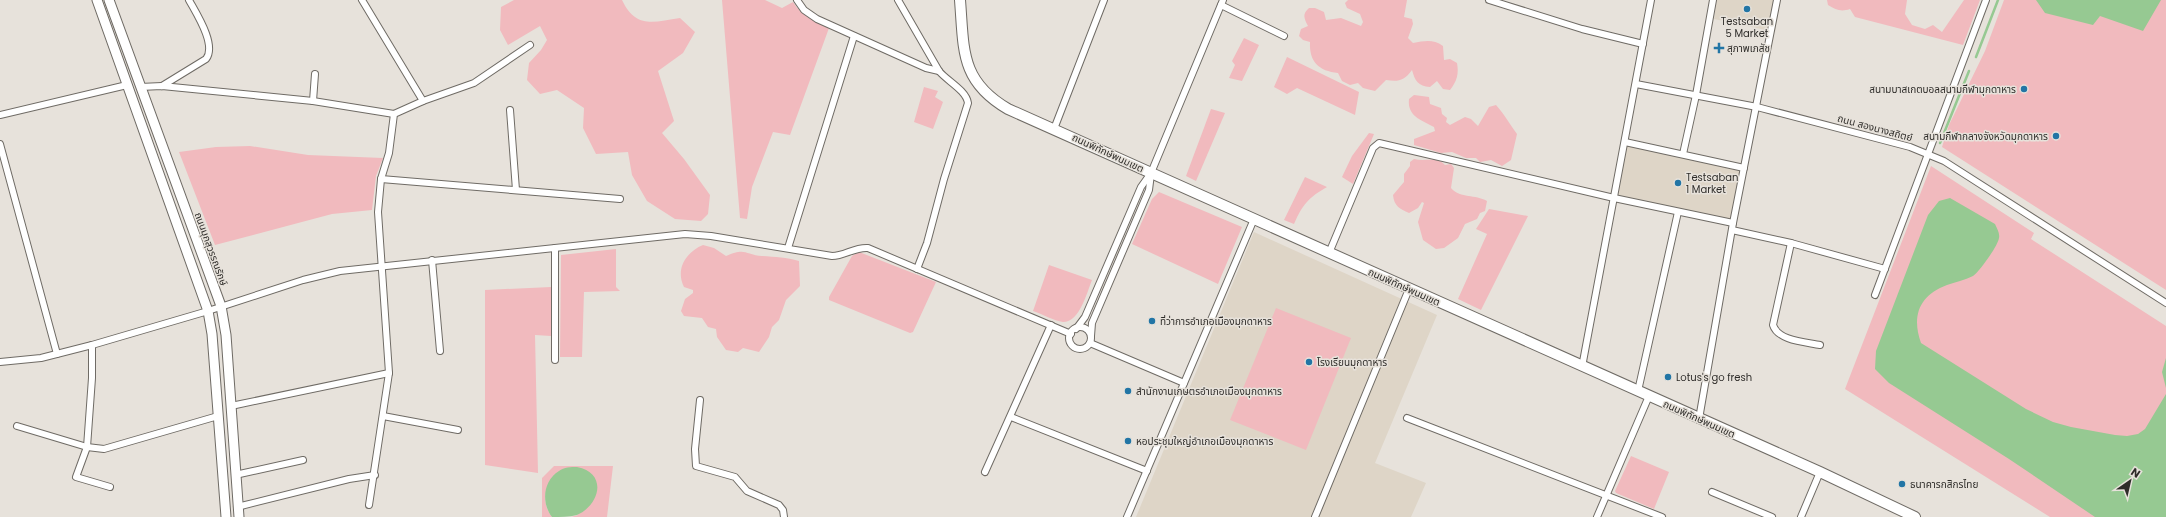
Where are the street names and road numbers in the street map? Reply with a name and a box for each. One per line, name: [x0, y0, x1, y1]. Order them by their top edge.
street label: ถนน สองนางสถิตย์: [1836, 111, 1914, 145]
street label: ถนนพิทักษ์พนมเขต: [1070, 130, 1146, 176]
street label: ถนนมุกสุวรรณรักษ์: [191, 210, 231, 288]
street label: ถนนพิทักษ์พนมเขต: [1365, 264, 1443, 310]
street label: ถนนพิทักษ์พนมเขต: [1660, 396, 1738, 442]

